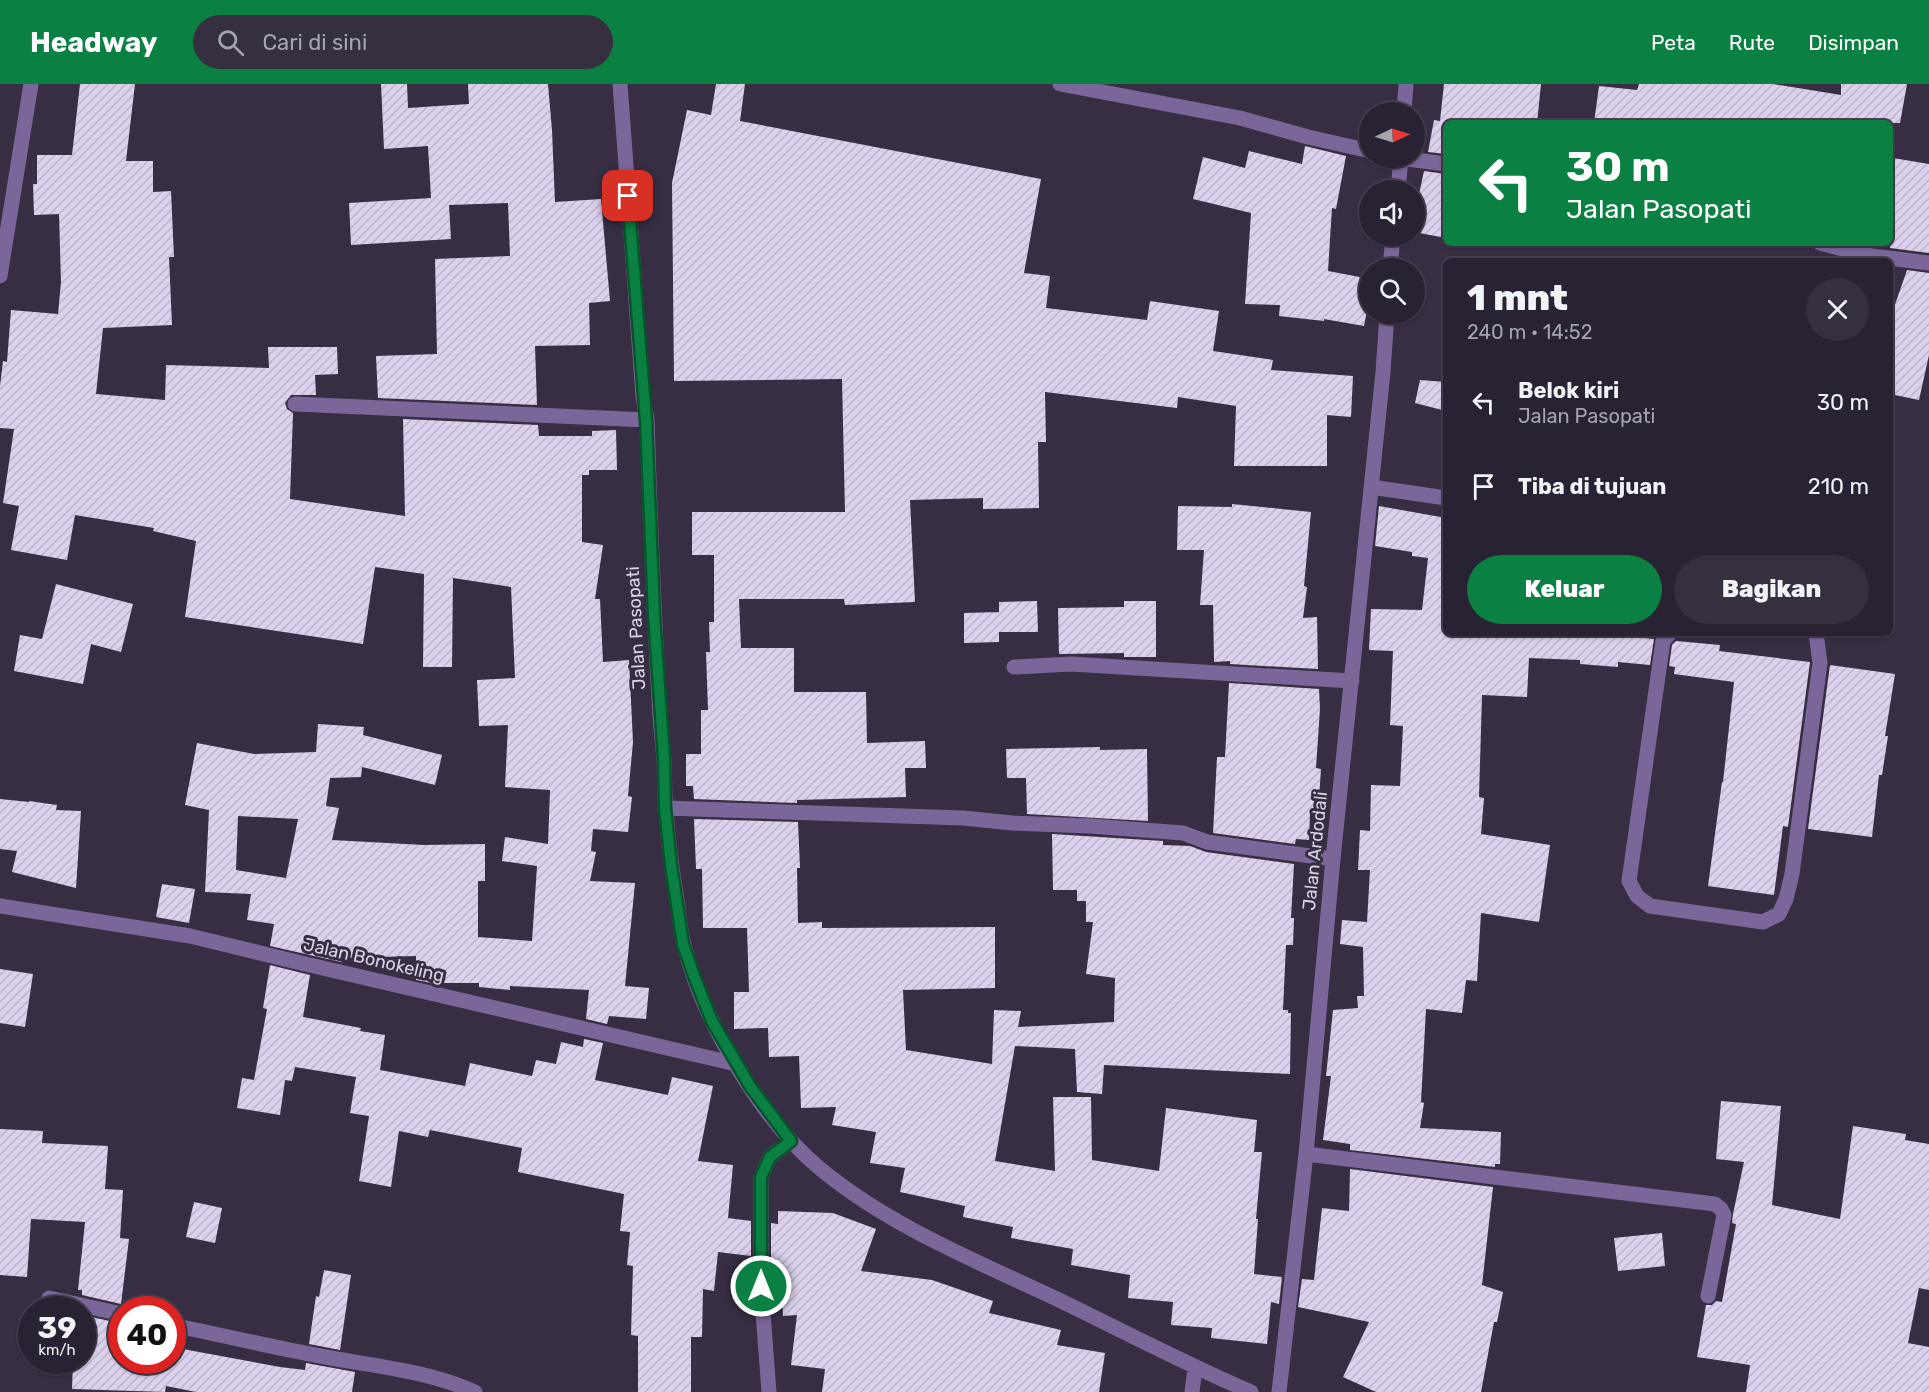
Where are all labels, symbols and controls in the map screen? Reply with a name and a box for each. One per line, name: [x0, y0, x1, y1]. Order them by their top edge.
search box: [193, 15, 613, 69]
text: Headway: [30, 26, 157, 59]
icon: search: [214, 26, 247, 59]
text: Cari di sini: [262, 29, 367, 56]
text: Peta: [1651, 30, 1696, 55]
text: Rute: [1729, 30, 1775, 55]
text: Disimpan: [1808, 30, 1899, 55]
north arrow: [1359, 102, 1425, 168]
map controls: [1359, 102, 1425, 324]
text: 30 m: [1566, 142, 1670, 192]
icon: left: [1467, 144, 1545, 222]
pin: [602, 170, 653, 221]
icon: arrive: [611, 179, 644, 212]
button: sound: [1359, 180, 1425, 246]
text: Jalan Pasopati: [1566, 193, 1752, 225]
button: search: [1359, 258, 1425, 324]
text: 1 mnt: [1467, 276, 1568, 319]
button: close: [1806, 278, 1869, 341]
text: 240 m · 14:52: [1467, 320, 1592, 344]
text: Belok kiri: [1518, 377, 1619, 404]
icon: left: [1467, 386, 1500, 419]
text: 30 m: [1817, 389, 1869, 416]
text: Jalan Pasopati: [1518, 404, 1655, 428]
icon: arrive: [1467, 470, 1500, 503]
text: Tiba di tujuan: [1518, 473, 1666, 500]
text: 210 m: [1808, 473, 1869, 500]
button: Keluar: [1467, 555, 1662, 624]
button: Bagikan: [1674, 555, 1869, 624]
street label: Jalan Pasopati: [622, 566, 650, 690]
street label: Jalan Ardodali: [1298, 790, 1332, 912]
street label: Jalan Bonokeling: [301, 933, 447, 987]
position arrow: [729, 1254, 793, 1318]
speed limit sign: 40: [108, 1296, 186, 1374]
text: 39: [38, 1310, 77, 1346]
text: km/h: [38, 1341, 76, 1359]

